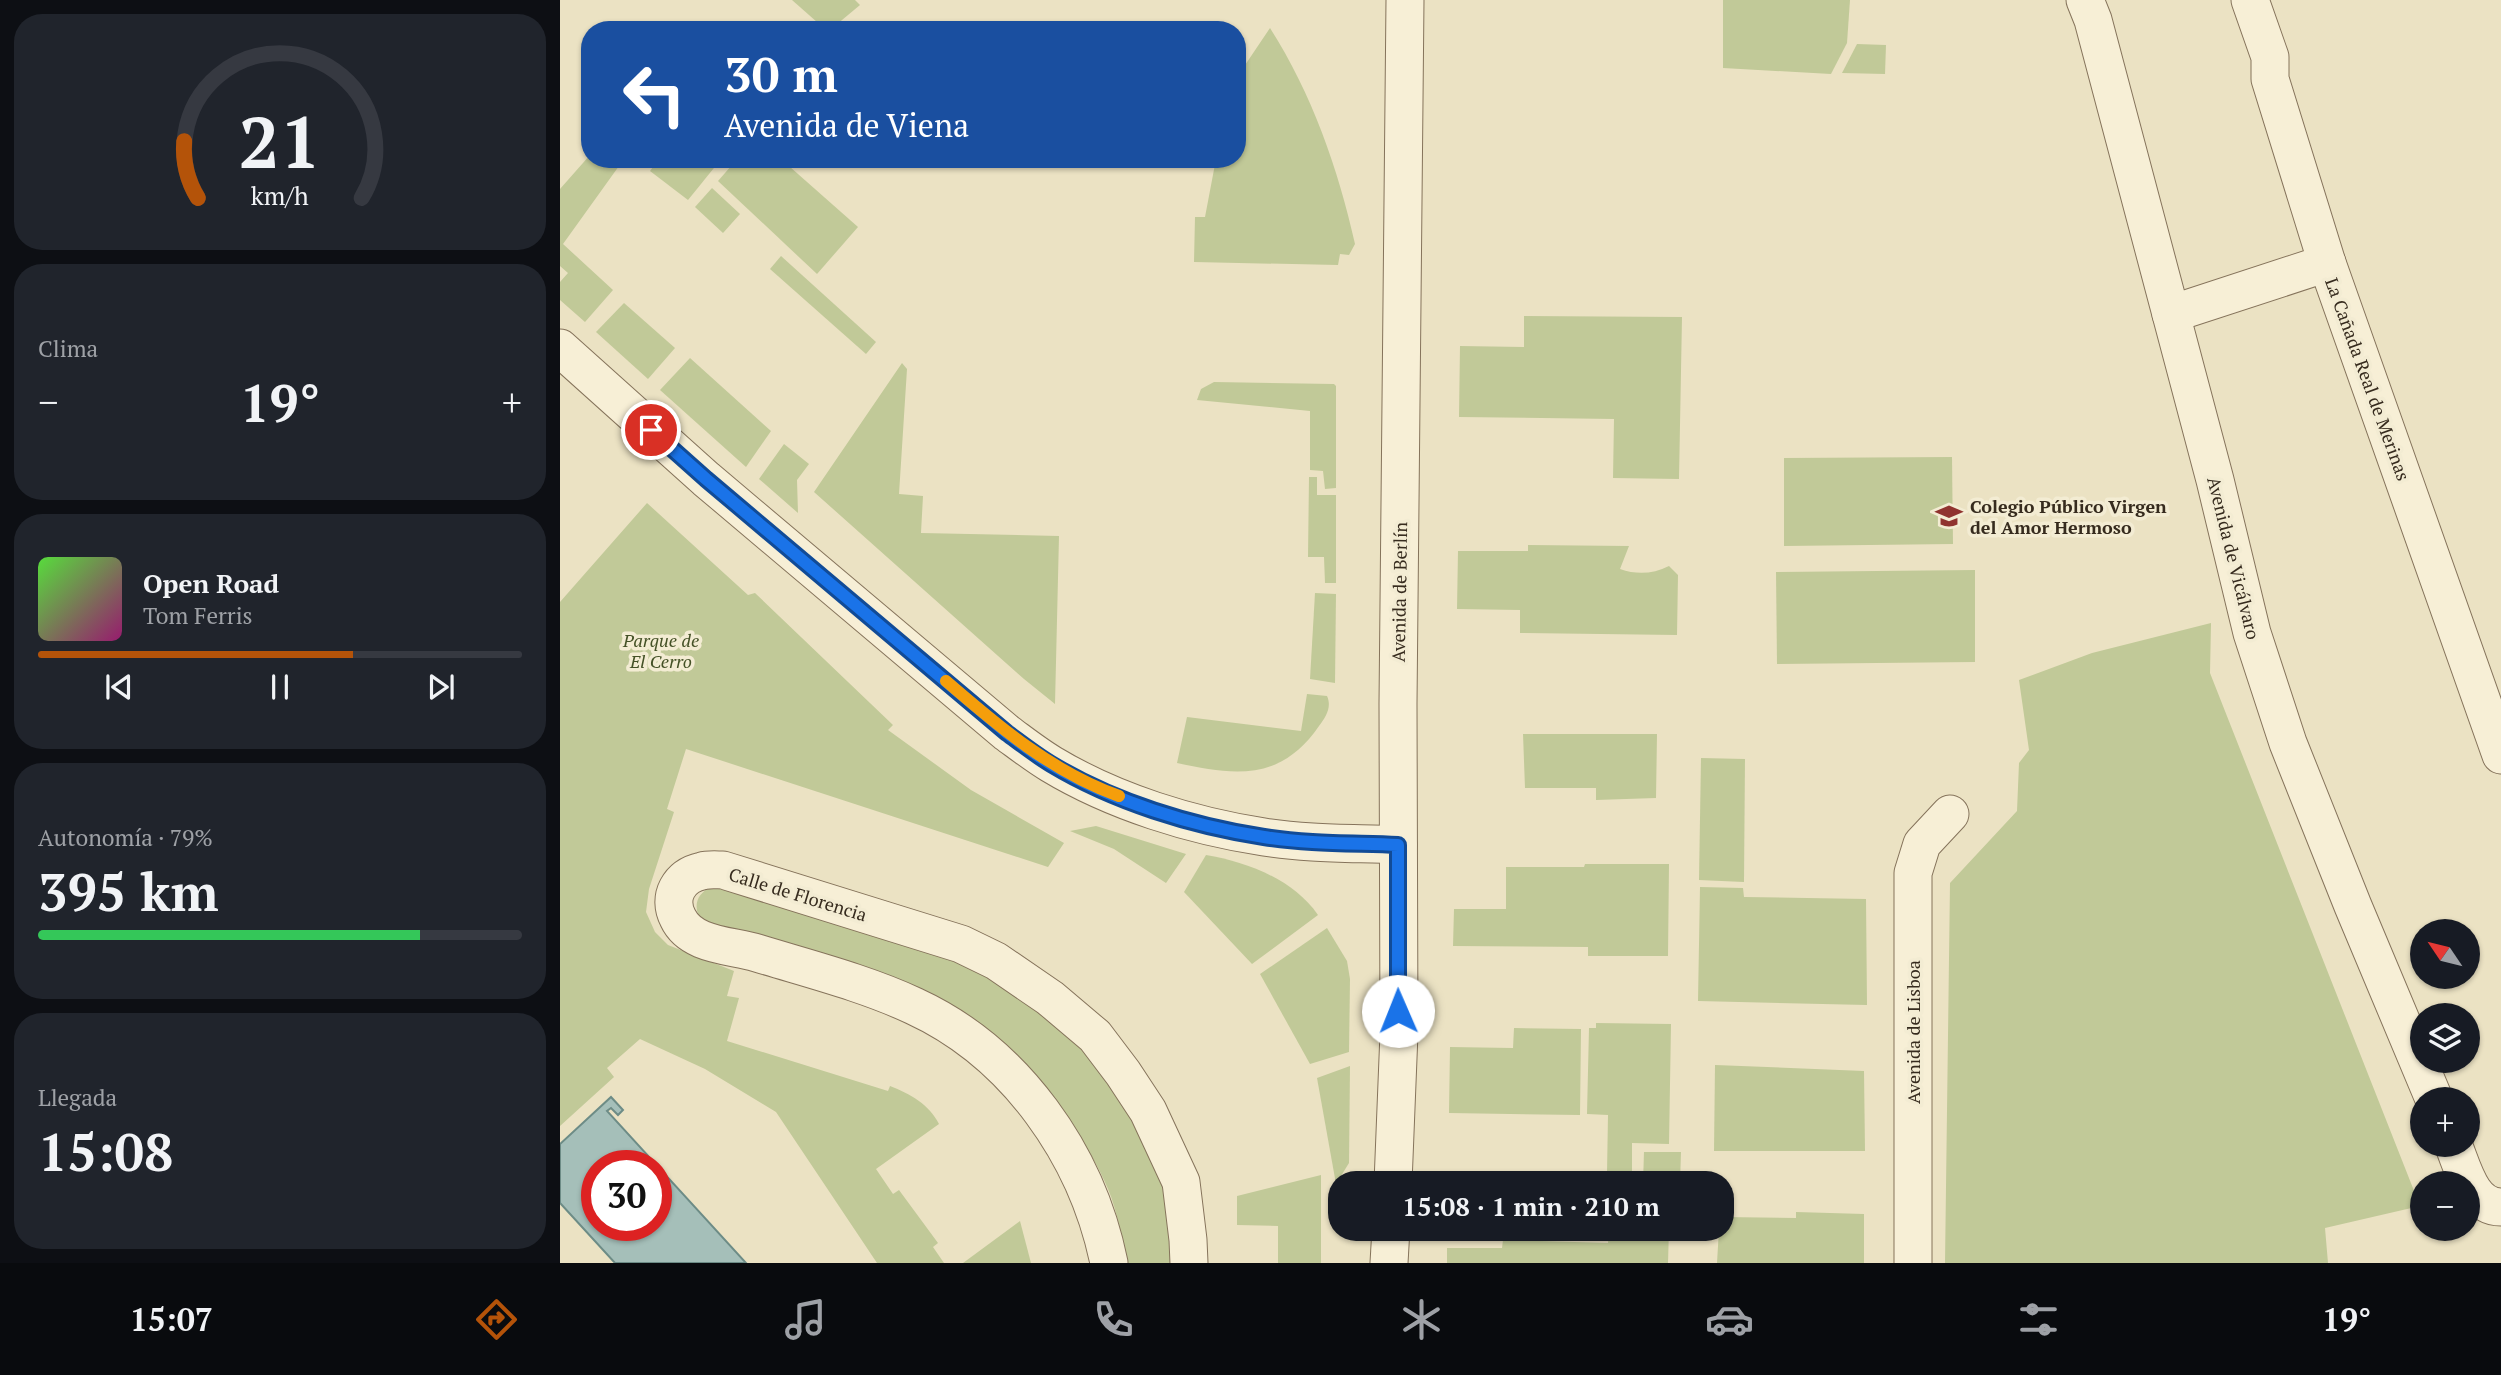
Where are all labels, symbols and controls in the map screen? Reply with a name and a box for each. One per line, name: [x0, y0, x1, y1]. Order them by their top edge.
text: 30 m: [724, 41, 838, 106]
icon: left: [609, 49, 700, 140]
text: 21: [239, 92, 321, 189]
text: Avenida de Viena: [724, 104, 969, 146]
text: km/h: [251, 179, 309, 212]
street label: La Cañada Real de Merinas: [2320, 274, 2416, 484]
text: Clima: [38, 333, 98, 364]
text: 19°: [240, 368, 320, 437]
text: −: [38, 377, 58, 427]
text: +: [502, 377, 522, 427]
pin: [621, 400, 681, 460]
icon: arrive: [632, 411, 670, 449]
street label: Avenida de Vicálvaro: [2202, 474, 2266, 642]
place label: Colegio Público Virgen del Amor Hermoso: [1970, 494, 2167, 539]
school or university icon: Colegio Público Virgen del Amor Hermoso: [1934, 501, 1964, 531]
street label: Avenida de Berlín: [1386, 521, 1412, 662]
text: Open Road: [143, 566, 279, 600]
text: Tom Ferris: [143, 600, 253, 631]
park label: Parque de El Cerro: [622, 628, 699, 673]
icon: previous: [100, 668, 138, 706]
icon: pause: [261, 668, 299, 706]
icon: next: [422, 668, 460, 706]
text: Autonomía · 79%: [38, 822, 213, 853]
text: 395 km: [38, 857, 219, 926]
street label: Calle de Florencia: [726, 862, 870, 926]
north arrow: [2410, 919, 2480, 989]
map controls: [2410, 919, 2480, 1241]
street label: Avenida de Lisboa: [1901, 960, 1925, 1104]
position arrow: [1361, 974, 1435, 1048]
button: layers: [2410, 1003, 2480, 1073]
text: Llegada: [38, 1082, 117, 1113]
button: +: [2410, 1087, 2480, 1157]
text: 15:08: [38, 1117, 173, 1186]
speed limit sign: 30: [581, 1150, 672, 1241]
button: −: [2410, 1171, 2480, 1241]
text: 15:08 · 1 min · 210 m: [1402, 1189, 1660, 1223]
icon: directions: [472, 1295, 521, 1344]
icon: music: [781, 1295, 830, 1344]
icon: phone: [1089, 1295, 1138, 1344]
icon: climate: [1397, 1295, 1446, 1344]
icon: car: [1705, 1295, 1754, 1344]
icon: filters: [2014, 1295, 2063, 1344]
text: 15:07: [130, 1298, 213, 1340]
text: 19°: [2322, 1298, 2371, 1340]

